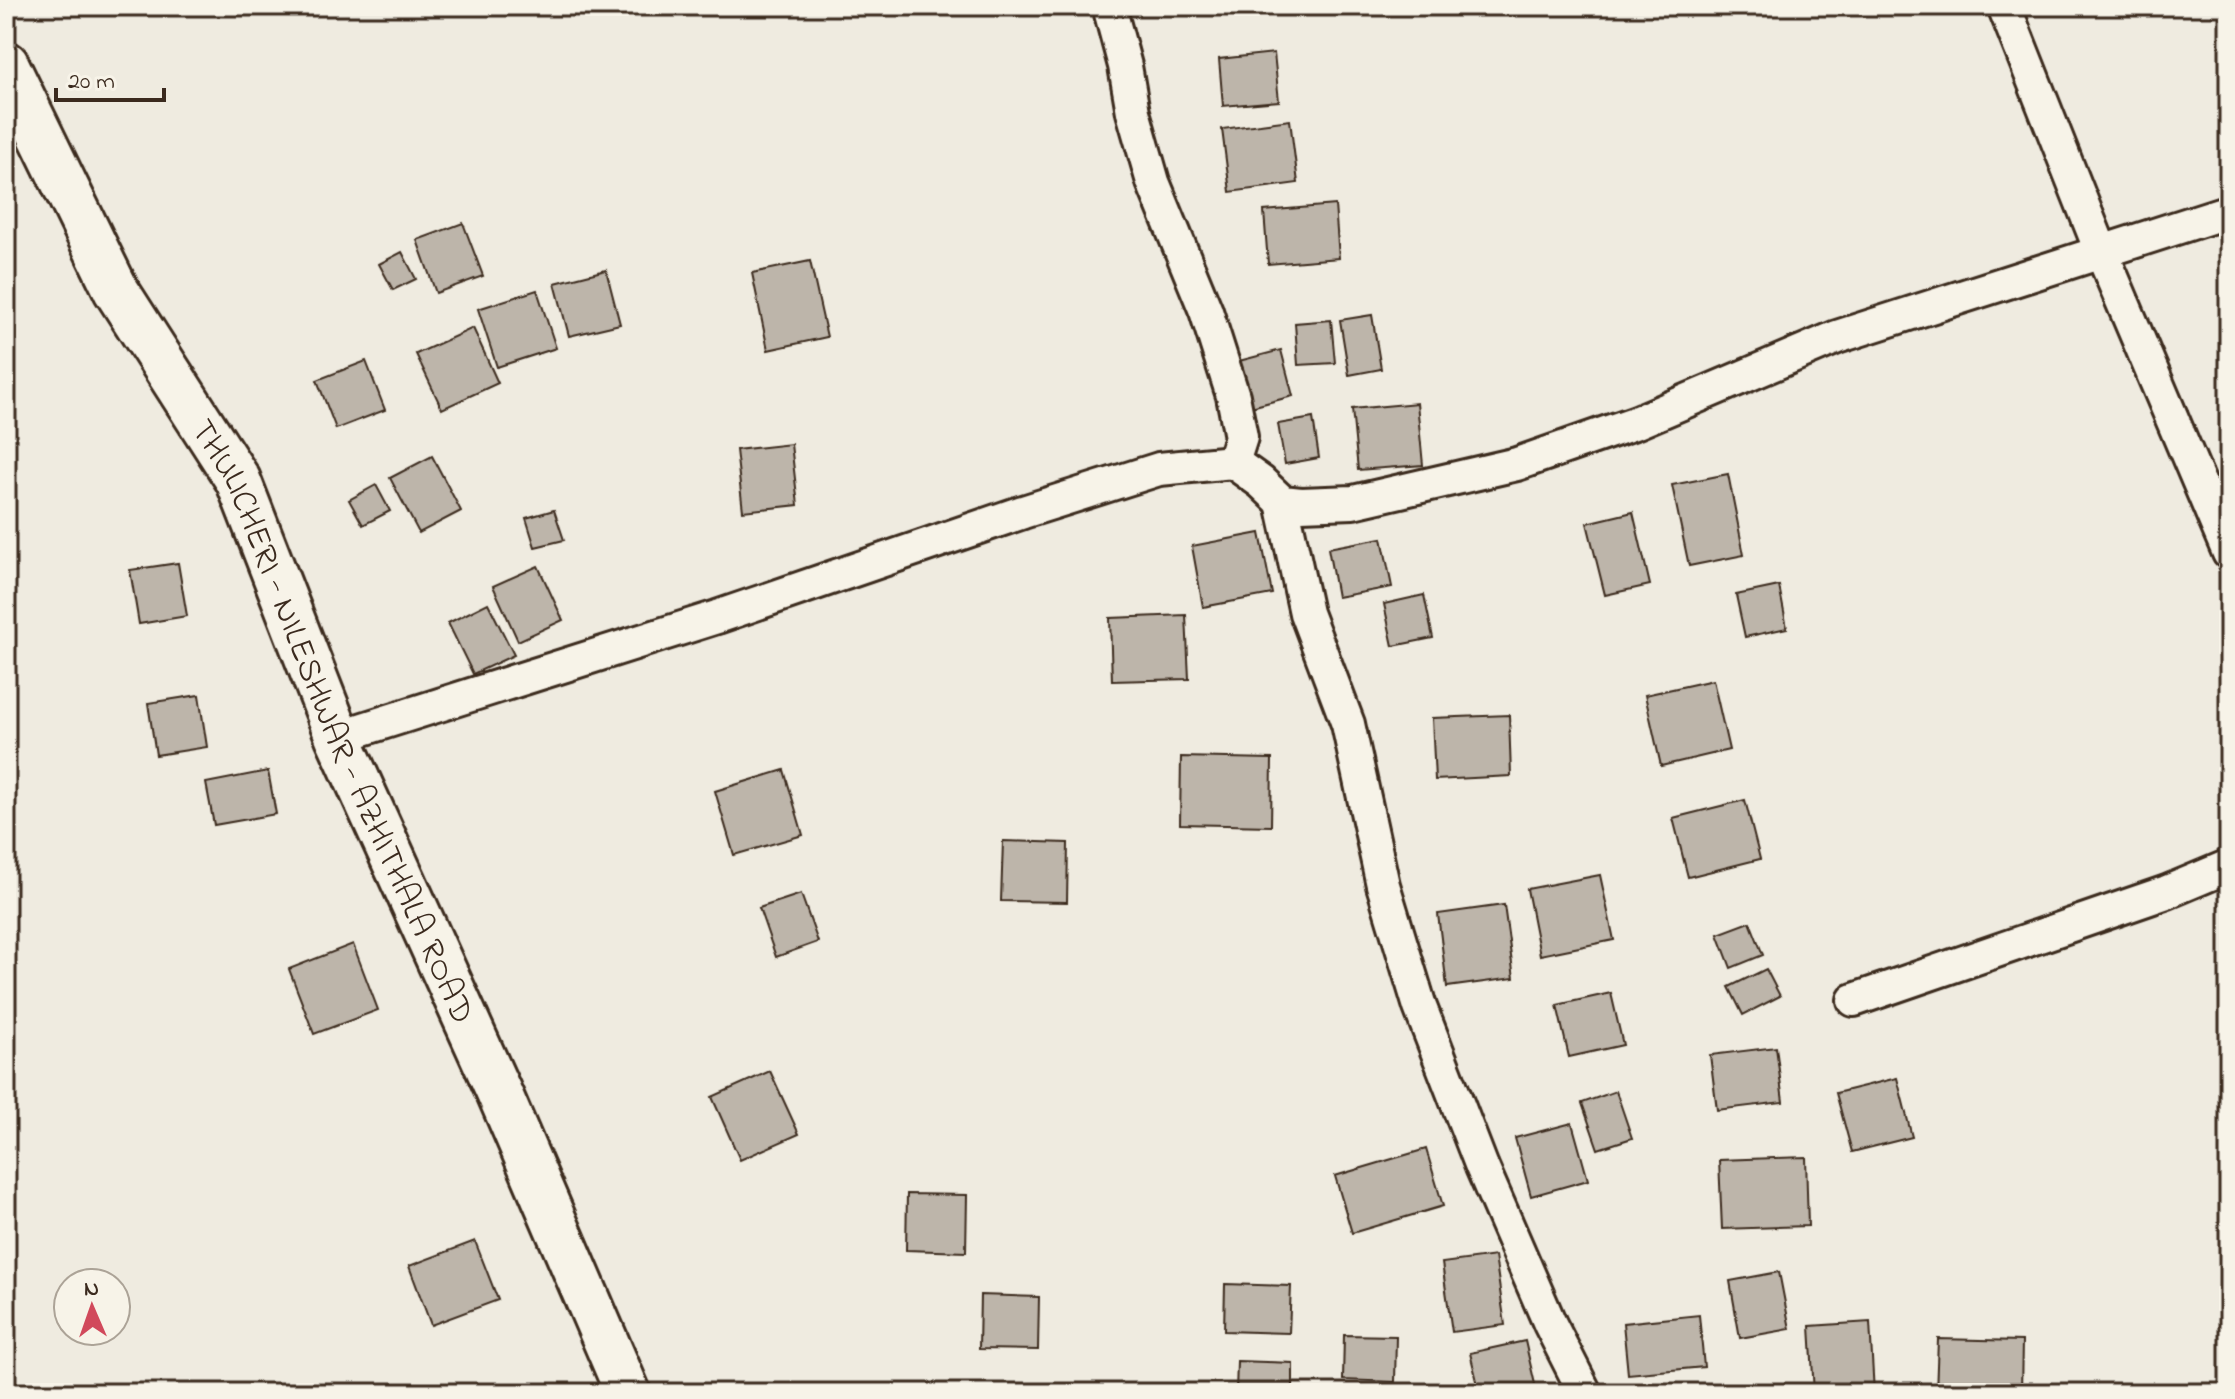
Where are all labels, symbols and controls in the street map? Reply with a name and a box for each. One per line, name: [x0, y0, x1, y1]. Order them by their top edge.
scale bar: [56, 52, 164, 102]
text: 20 m: [68, 65, 115, 100]
street label: THULICHERI - NILESHWAR - AZHITHALA ROAD: [176, 410, 486, 1032]
north arrow: [52, 1267, 132, 1347]
text: N: [83, 1274, 99, 1306]

